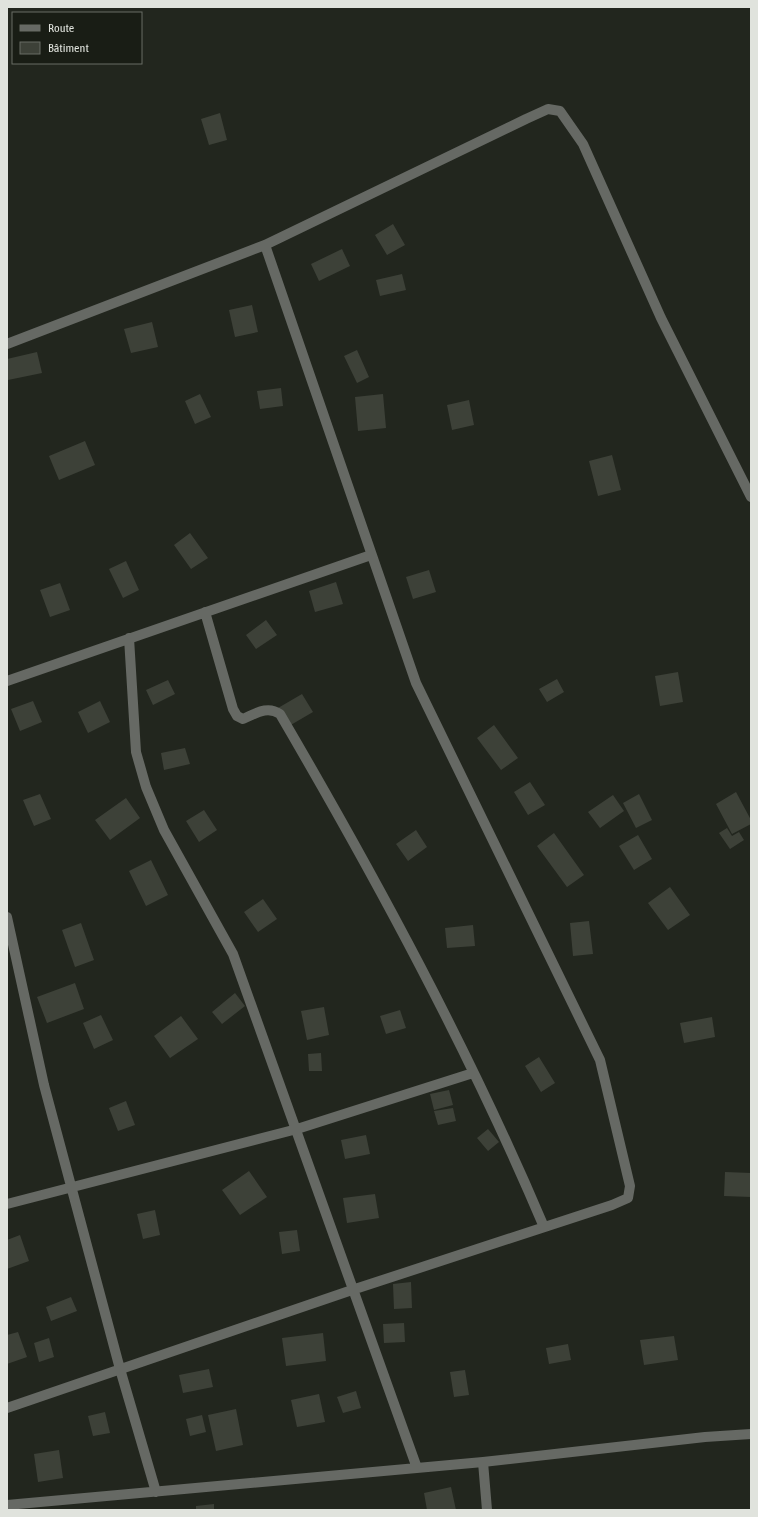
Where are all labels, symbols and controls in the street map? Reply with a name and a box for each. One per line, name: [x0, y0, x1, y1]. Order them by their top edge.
legend: [12, 12, 142, 64]
text: Route: [48, 21, 74, 35]
text: Bâtiment: [48, 41, 89, 55]

